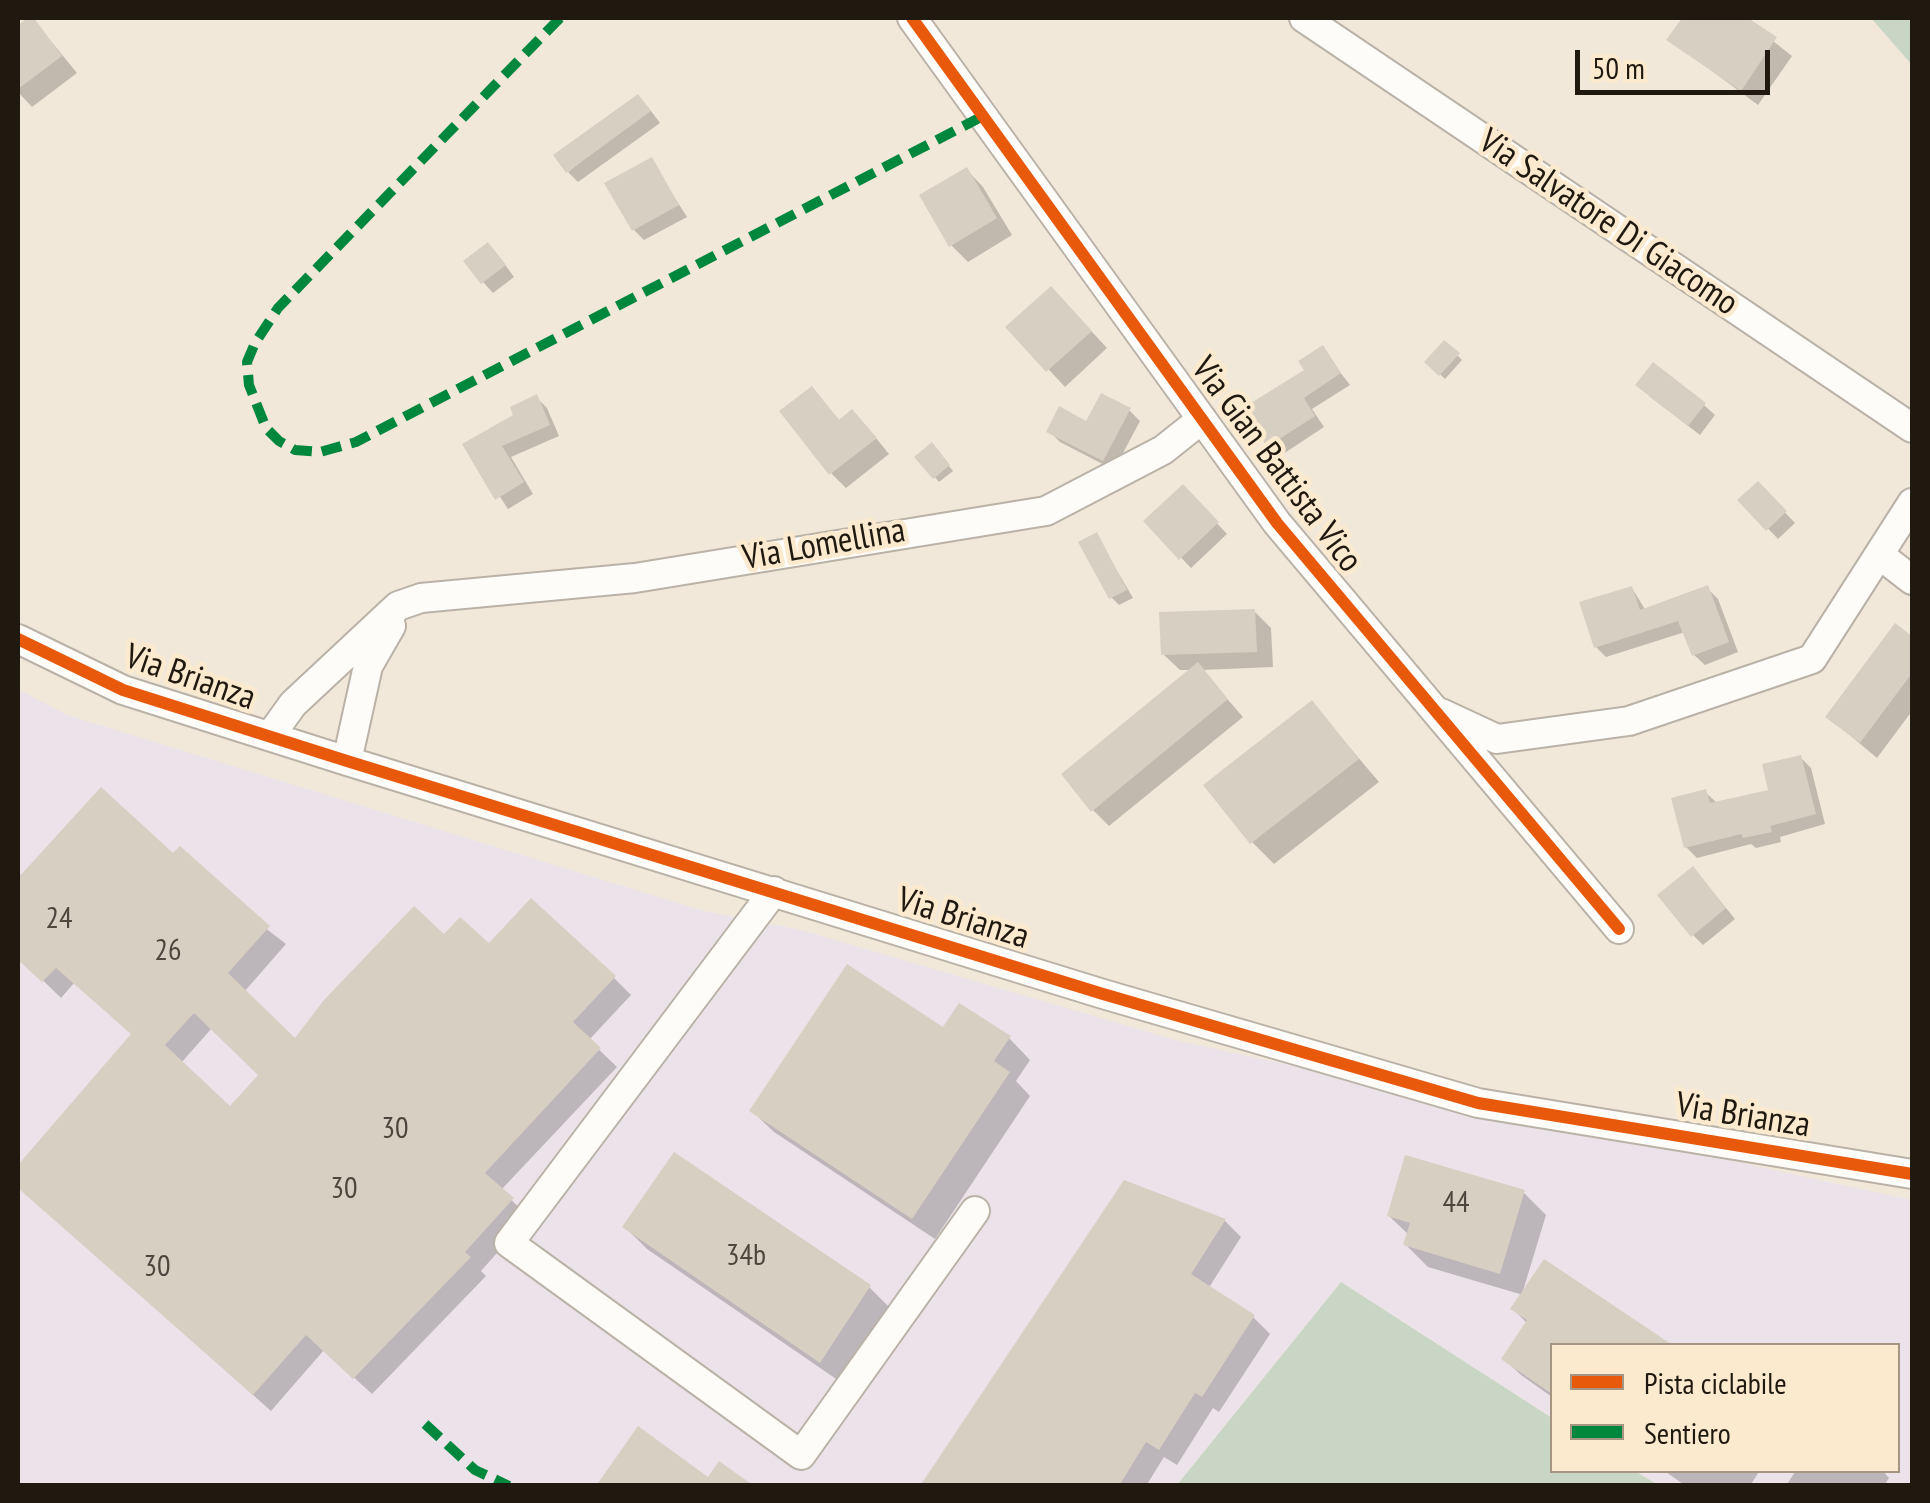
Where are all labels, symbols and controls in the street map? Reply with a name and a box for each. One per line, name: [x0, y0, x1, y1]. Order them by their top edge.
scale bar: [1580, 30, 1775, 92]
text: 50 m: [1592, 48, 1645, 87]
street label: Via Salvatore Di Giacomo: [1471, 121, 1745, 325]
street label: Via Gian Battista Vico: [1182, 349, 1370, 581]
street label: Via Lomellina: [740, 510, 908, 580]
street label: Via Brianza: [119, 636, 261, 720]
street label: Via Brianza: [892, 879, 1034, 959]
house number: 24: [46, 901, 72, 937]
house number: 26: [155, 933, 181, 969]
street label: Via Brianza: [1673, 1085, 1813, 1147]
house number: 30: [382, 1111, 408, 1147]
house number: 30: [331, 1171, 357, 1207]
house number: 44: [1443, 1185, 1469, 1221]
house number: 34b: [726, 1238, 766, 1274]
house number: 30: [144, 1249, 170, 1285]
legend: [1550, 1343, 1900, 1473]
text: Pista ciclabile: [1644, 1363, 1787, 1402]
text: Sentiero: [1644, 1413, 1731, 1452]

